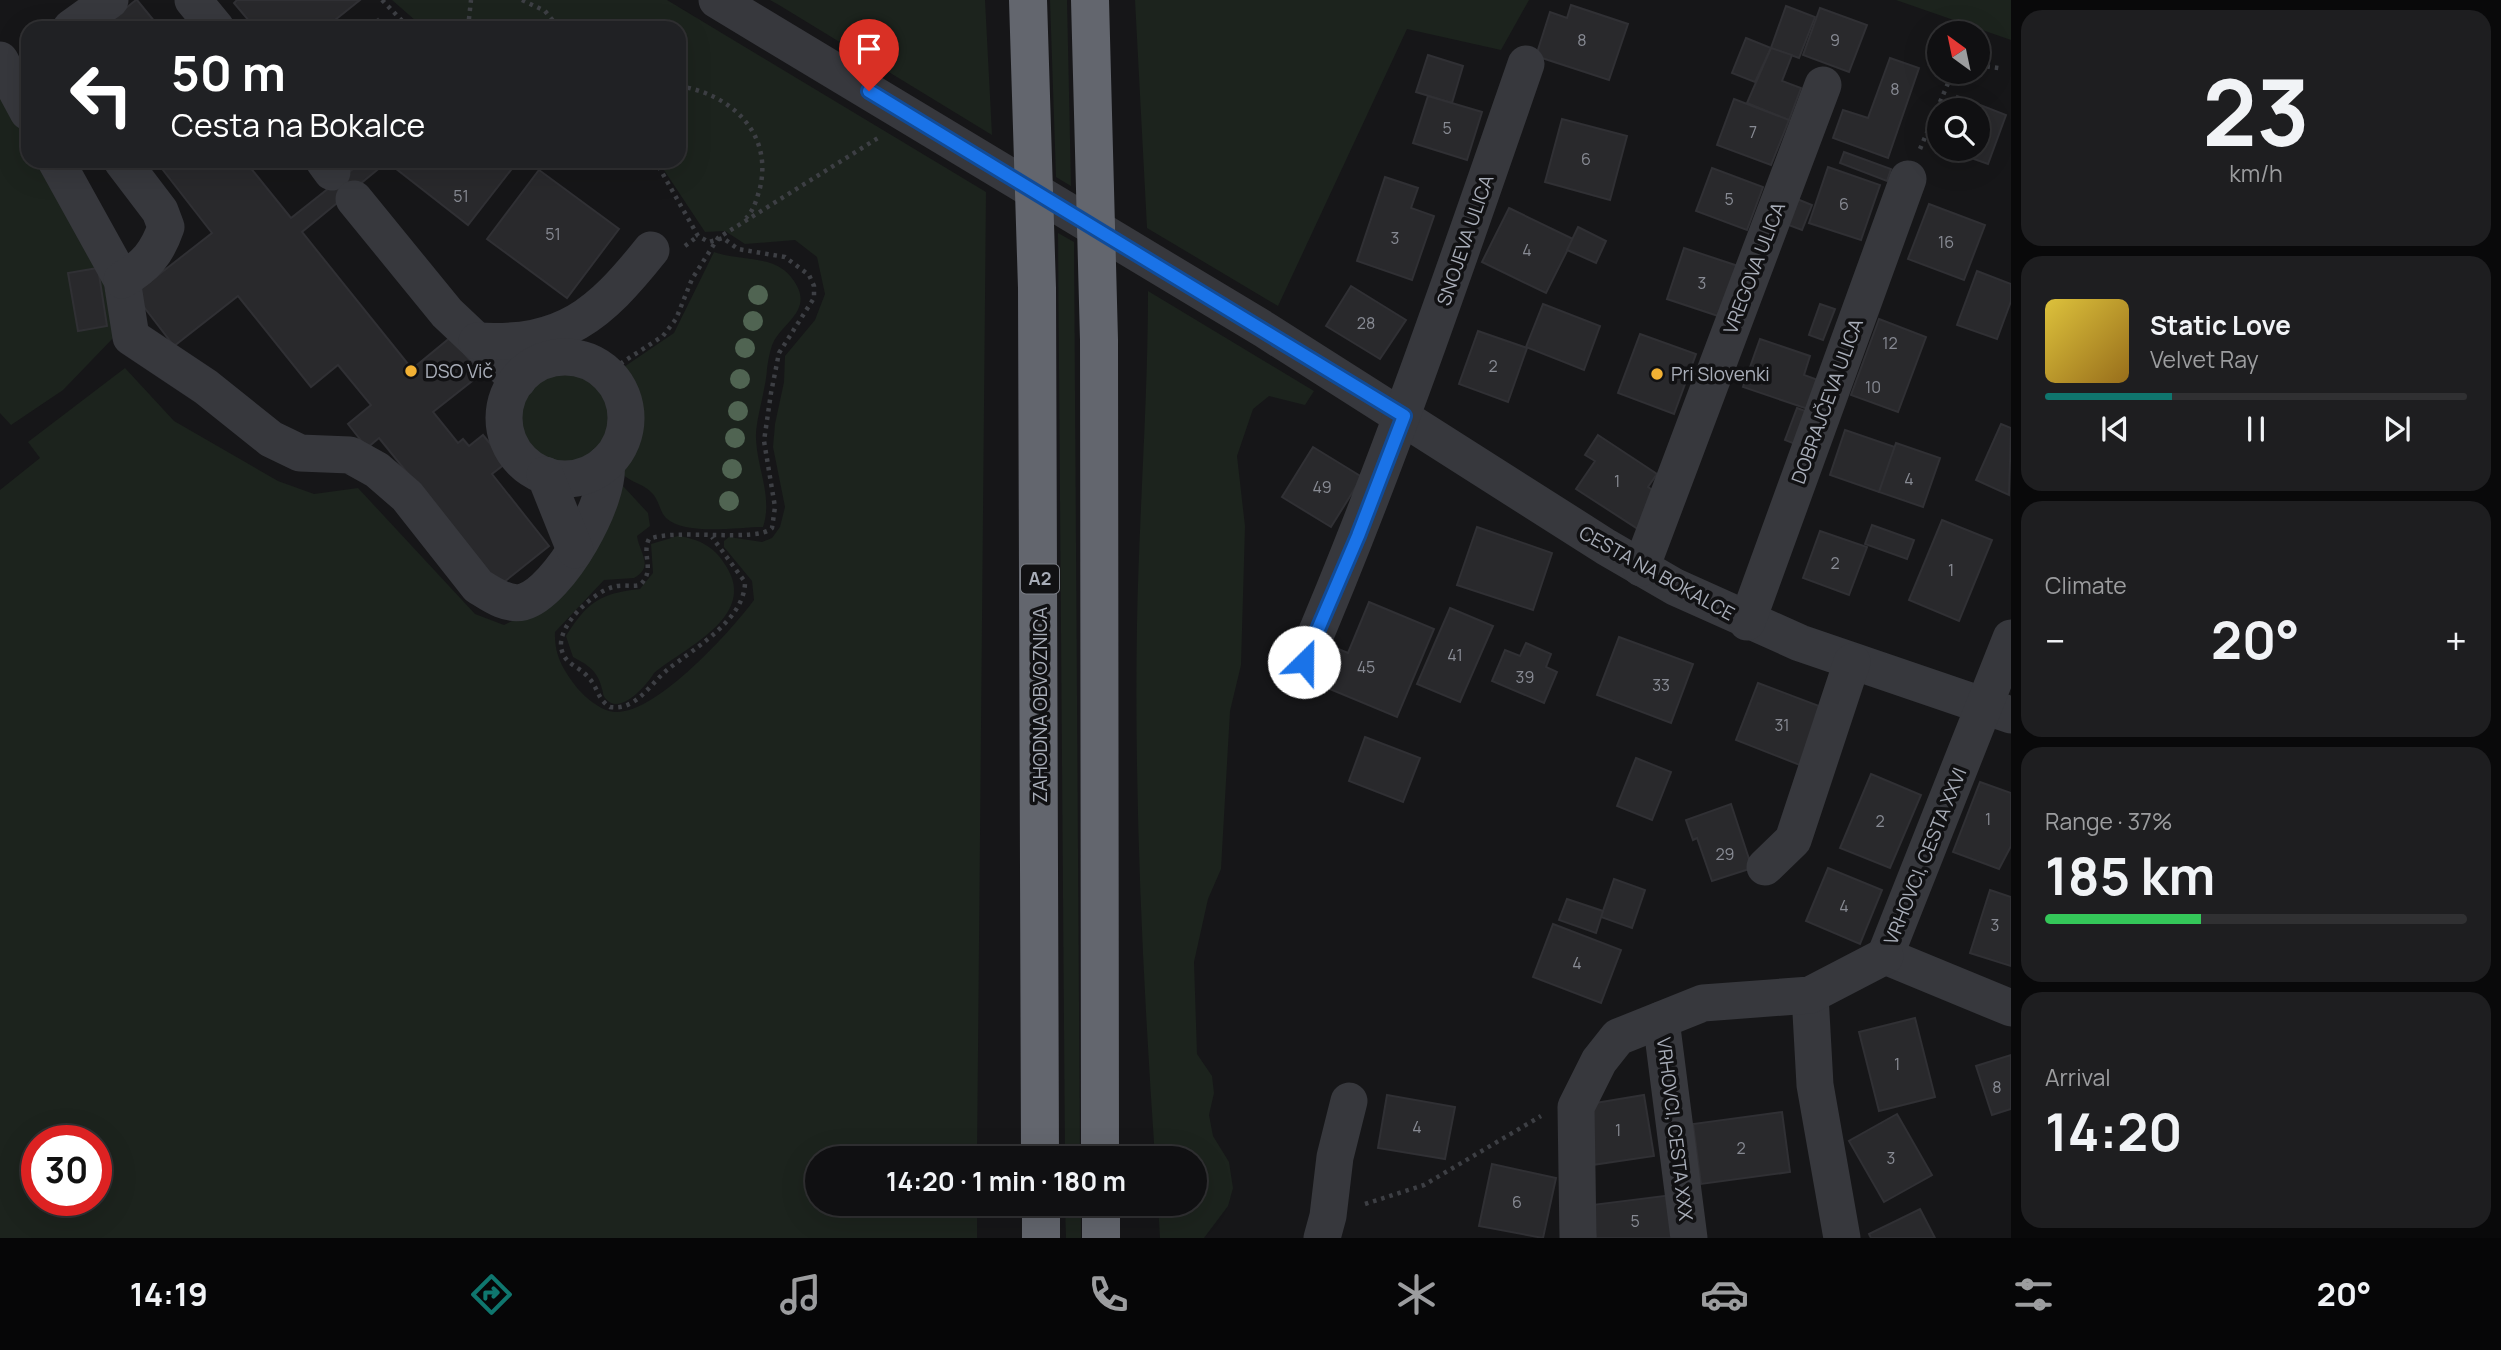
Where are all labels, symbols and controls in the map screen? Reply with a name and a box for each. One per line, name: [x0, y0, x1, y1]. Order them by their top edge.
pin: [839, 19, 899, 91]
north arrow: [1927, 21, 1990, 84]
map controls: [1927, 21, 1990, 161]
house number: 8: [1577, 29, 1587, 51]
house number: 9: [1830, 29, 1840, 51]
icon: arrive: [850, 30, 888, 68]
text: 50 m: [171, 39, 286, 106]
icon: left: [56, 49, 147, 140]
text: 23: [2202, 49, 2310, 173]
house number: 8: [1890, 78, 1900, 100]
button: search: [1927, 98, 1990, 161]
text: Cesta na Bokalce: [171, 103, 425, 147]
house number: 5: [1442, 117, 1452, 139]
house number: 7: [1749, 121, 1757, 143]
house number: 6: [1581, 148, 1591, 170]
text: km/h: [2229, 157, 2283, 189]
street label: SNOJEVA ULICA: [1430, 171, 1500, 309]
house number: 51: [453, 185, 469, 207]
house number: 5: [1724, 188, 1734, 210]
house number: 6: [1839, 193, 1849, 215]
street label: VREGOVA ULICA: [1717, 198, 1791, 338]
house number: 51: [545, 223, 561, 245]
house number: 3: [1391, 227, 1399, 249]
house number: 16: [1938, 231, 1954, 253]
house number: 4: [1522, 239, 1532, 261]
house number: 3: [1698, 272, 1706, 294]
text: Static Love: [2150, 307, 2291, 343]
house number: 28: [1357, 312, 1375, 334]
street label: DOBRAJČEVA ULICA: [1785, 315, 1869, 487]
house number: 12: [1882, 332, 1898, 354]
text: Velvet Ray: [2150, 343, 2259, 375]
house number: 2: [1488, 355, 1498, 377]
place label: DSO Vič: [425, 358, 493, 384]
place label: Pri Slovenki: [1671, 361, 1770, 387]
marker: DSO Vič: [403, 363, 419, 379]
marker: Pri Slovenki: [1649, 366, 1665, 382]
house number: 10: [1865, 376, 1881, 398]
icon: previous: [2096, 410, 2134, 448]
icon: pause: [2237, 410, 2275, 448]
icon: next: [2378, 410, 2416, 448]
house number: 4: [1904, 468, 1914, 490]
house number: 1: [1614, 470, 1620, 492]
house number: 49: [1312, 476, 1332, 498]
street label: CESTA NA BOKALCE: [1575, 519, 1739, 627]
house number: 2: [1830, 552, 1840, 574]
house number: 1: [1948, 559, 1954, 581]
road number: A2: [1021, 564, 1059, 594]
text: Climate: [2045, 569, 2127, 601]
text: 20°: [2211, 604, 2300, 675]
street label: ZAHODNA OBVOZNICA: [1027, 607, 1053, 803]
text: −: [2045, 614, 2066, 666]
text: +: [2445, 614, 2467, 666]
position arrow: [1267, 625, 1341, 699]
house number: 41: [1447, 644, 1463, 666]
house number: 45: [1357, 656, 1375, 678]
house number: 39: [1516, 666, 1534, 688]
house number: 33: [1652, 674, 1670, 696]
house number: 31: [1774, 714, 1790, 736]
street label: VRHOVCI, CESTA XXVI: [1878, 764, 1972, 948]
text: Range · 37%: [2045, 805, 2172, 837]
house number: 1: [1985, 808, 1991, 830]
house number: 2: [1875, 810, 1885, 832]
text: 185 km: [2045, 840, 2215, 911]
house number: 29: [1715, 843, 1735, 865]
house number: 4: [1839, 895, 1849, 917]
house number: 3: [1991, 914, 1999, 936]
house number: 4: [1572, 952, 1582, 974]
street label: VRHOVCI, CESTA XXX: [1651, 1036, 1699, 1223]
house number: 1: [1894, 1053, 1900, 1075]
text: Arrival: [2045, 1061, 2111, 1093]
house number: 8: [1992, 1076, 2002, 1098]
text: 14:20: [2045, 1096, 2182, 1167]
house number: 4: [1412, 1116, 1422, 1138]
house number: 1: [1615, 1119, 1621, 1141]
speed limit sign: 30: [21, 1125, 112, 1216]
house number: 2: [1736, 1137, 1746, 1159]
house number: 3: [1887, 1147, 1895, 1169]
text: 14:20 · 1 min · 180 m: [886, 1163, 1126, 1199]
house number: 6: [1512, 1191, 1522, 1213]
house number: 5: [1630, 1210, 1640, 1232]
icon: directions: [467, 1270, 516, 1319]
icon: music: [776, 1270, 825, 1319]
icon: phone: [1084, 1270, 1133, 1319]
icon: climate: [1392, 1270, 1441, 1319]
icon: car: [1700, 1270, 1749, 1319]
icon: filters: [2009, 1270, 2058, 1319]
text: 14:19: [130, 1272, 208, 1316]
text: 20°: [2317, 1272, 2371, 1316]

